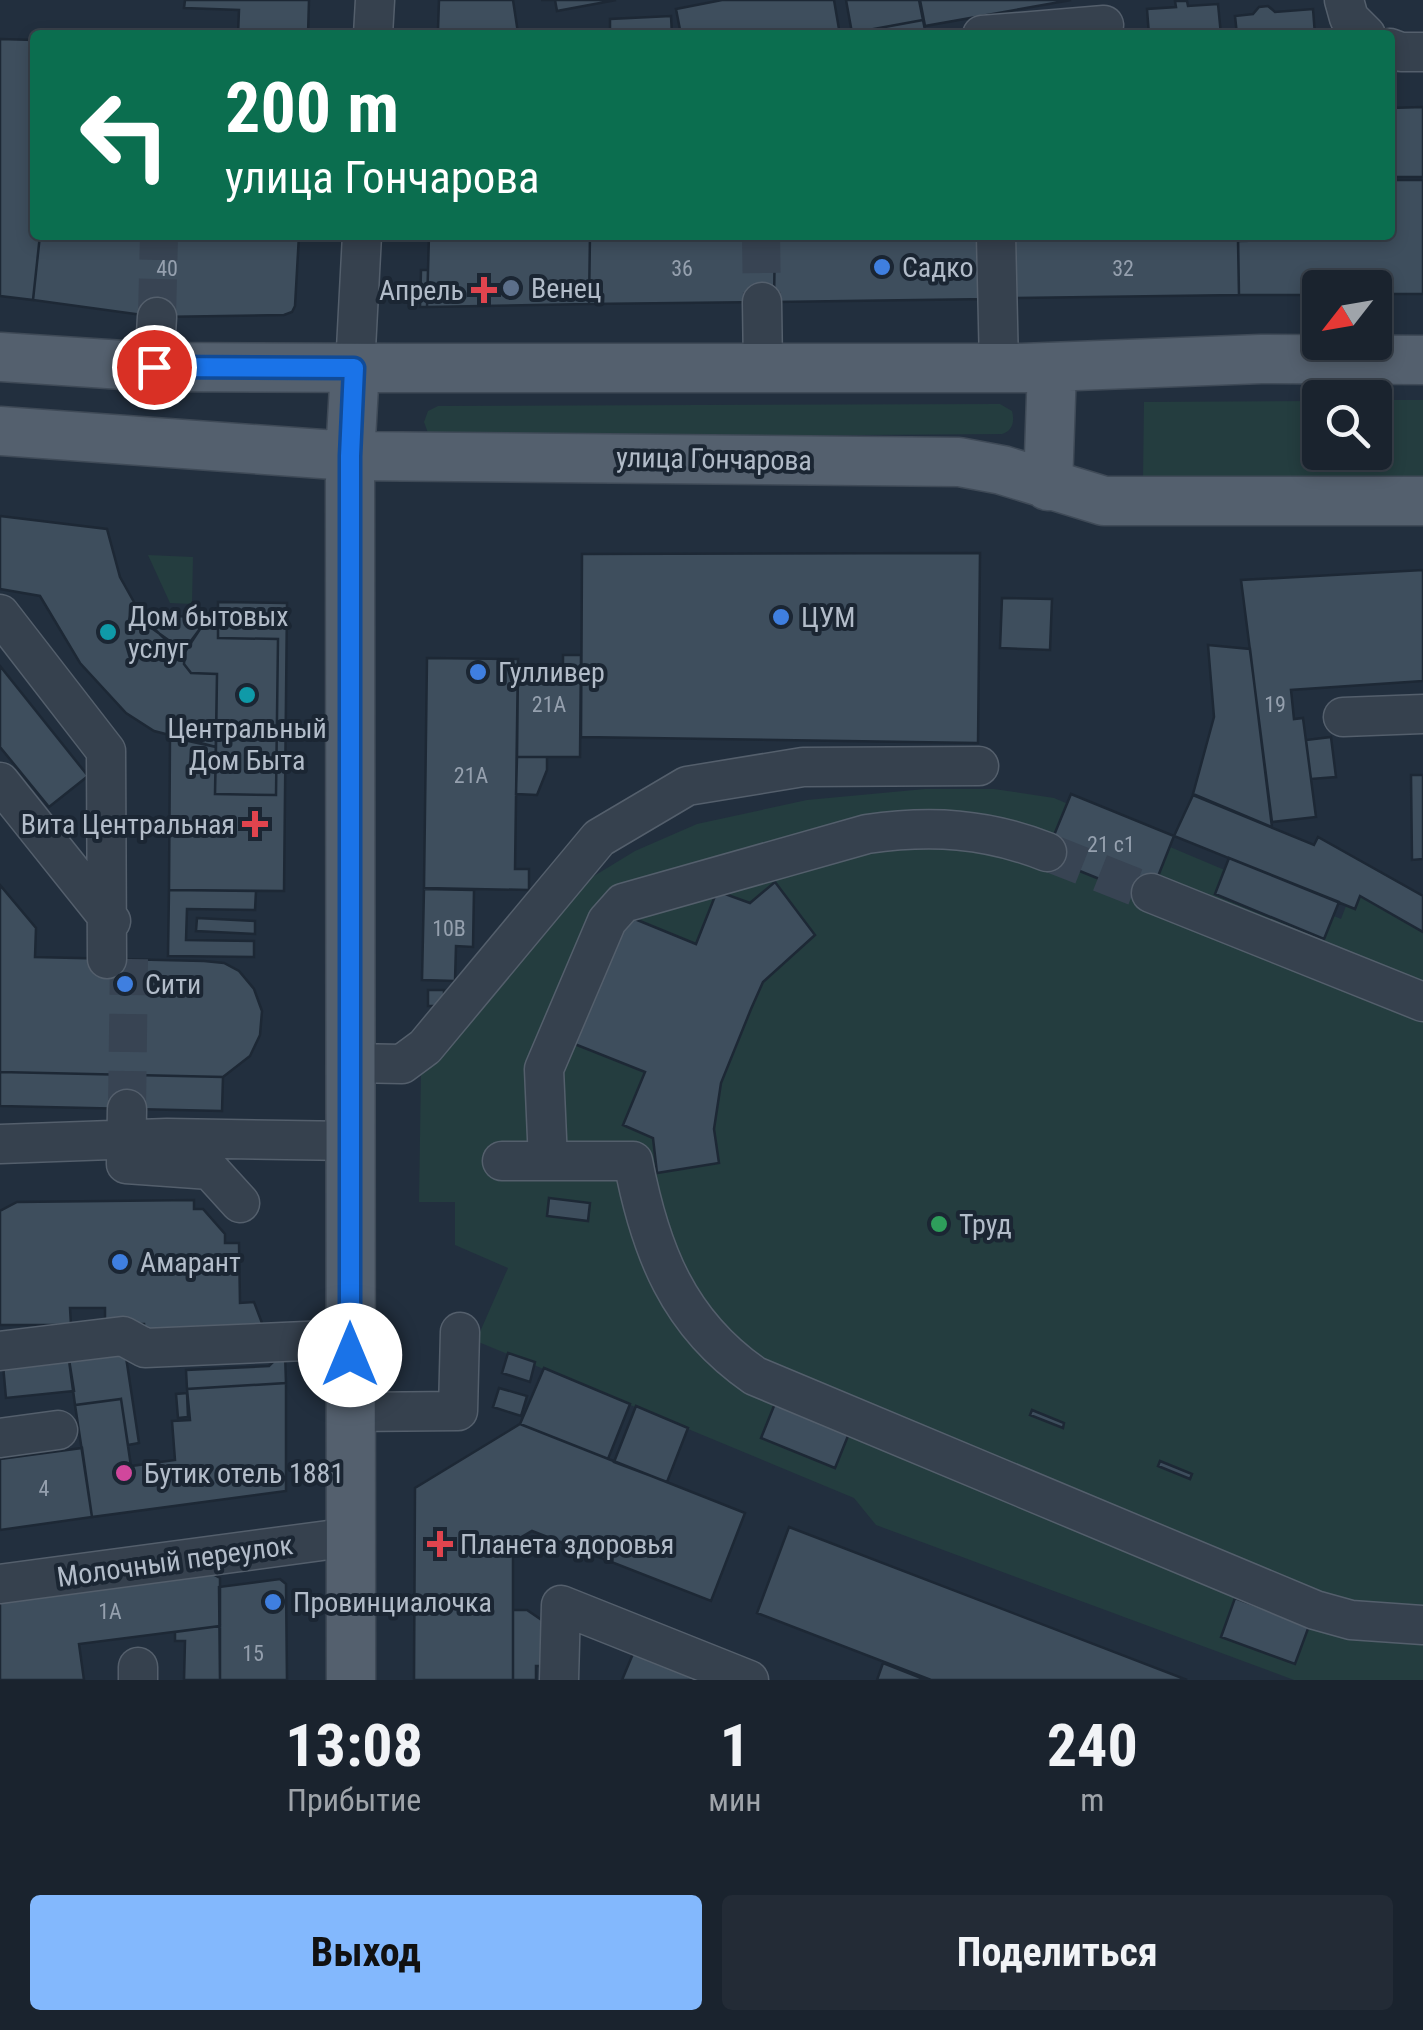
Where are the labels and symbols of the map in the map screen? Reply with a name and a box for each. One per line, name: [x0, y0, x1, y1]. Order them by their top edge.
place label: Садко: [902, 251, 974, 284]
house number: 40: [156, 256, 178, 281]
house number: 36: [671, 256, 693, 281]
marker: Садко: [871, 256, 893, 278]
house number: 32: [1112, 256, 1134, 281]
north arrow: [1302, 270, 1392, 360]
place label: Венец: [531, 272, 601, 305]
place label: Апрель: [379, 274, 464, 307]
marker: Венец: [500, 277, 522, 299]
marker: Апрель: [473, 279, 495, 301]
pin: [112, 325, 197, 410]
street label: улица Гончарова: [616, 441, 812, 477]
place label: Дом бытовых услуг: [128, 600, 289, 665]
place label: ЦУМ: [801, 601, 855, 634]
marker: ЦУМ: [770, 606, 792, 628]
marker: Дом бытовых услуг: [97, 621, 119, 643]
place label: Гулливер: [498, 656, 605, 689]
marker: Гулливер: [467, 661, 489, 683]
marker: Центральный Дом Быта: [236, 684, 258, 706]
house number: 21А: [532, 692, 567, 717]
house number: 19: [1264, 692, 1286, 717]
place label: Центральный Дом Быта: [167, 712, 327, 777]
house number: 21А: [454, 763, 489, 788]
place label: Вита Центральная: [21, 808, 235, 841]
marker: Вита Центральная: [244, 813, 266, 835]
house number: 21 с1: [1087, 832, 1135, 857]
house number: 10В: [432, 916, 466, 941]
place label: Сити: [145, 968, 201, 1001]
marker: Сити: [114, 973, 136, 995]
place label: Труд: [959, 1208, 1012, 1241]
marker: Труд: [928, 1213, 950, 1235]
place label: Амарант: [140, 1246, 241, 1279]
marker: Амарант: [109, 1251, 131, 1273]
position arrow: [298, 1303, 402, 1407]
place label: Бутик отель 1881: [144, 1457, 344, 1490]
marker: Бутик отель 1881: [113, 1462, 135, 1484]
house number: 4: [39, 1476, 50, 1501]
street label: Молочный переулок: [55, 1528, 295, 1594]
place label: Планета здоровья: [460, 1528, 674, 1561]
marker: Планета здоровья: [429, 1533, 451, 1555]
place label: Провинциалочка: [293, 1586, 492, 1619]
marker: Провинциалочка: [262, 1591, 284, 1613]
house number: 1А: [98, 1599, 122, 1624]
house number: 15: [242, 1641, 264, 1666]

